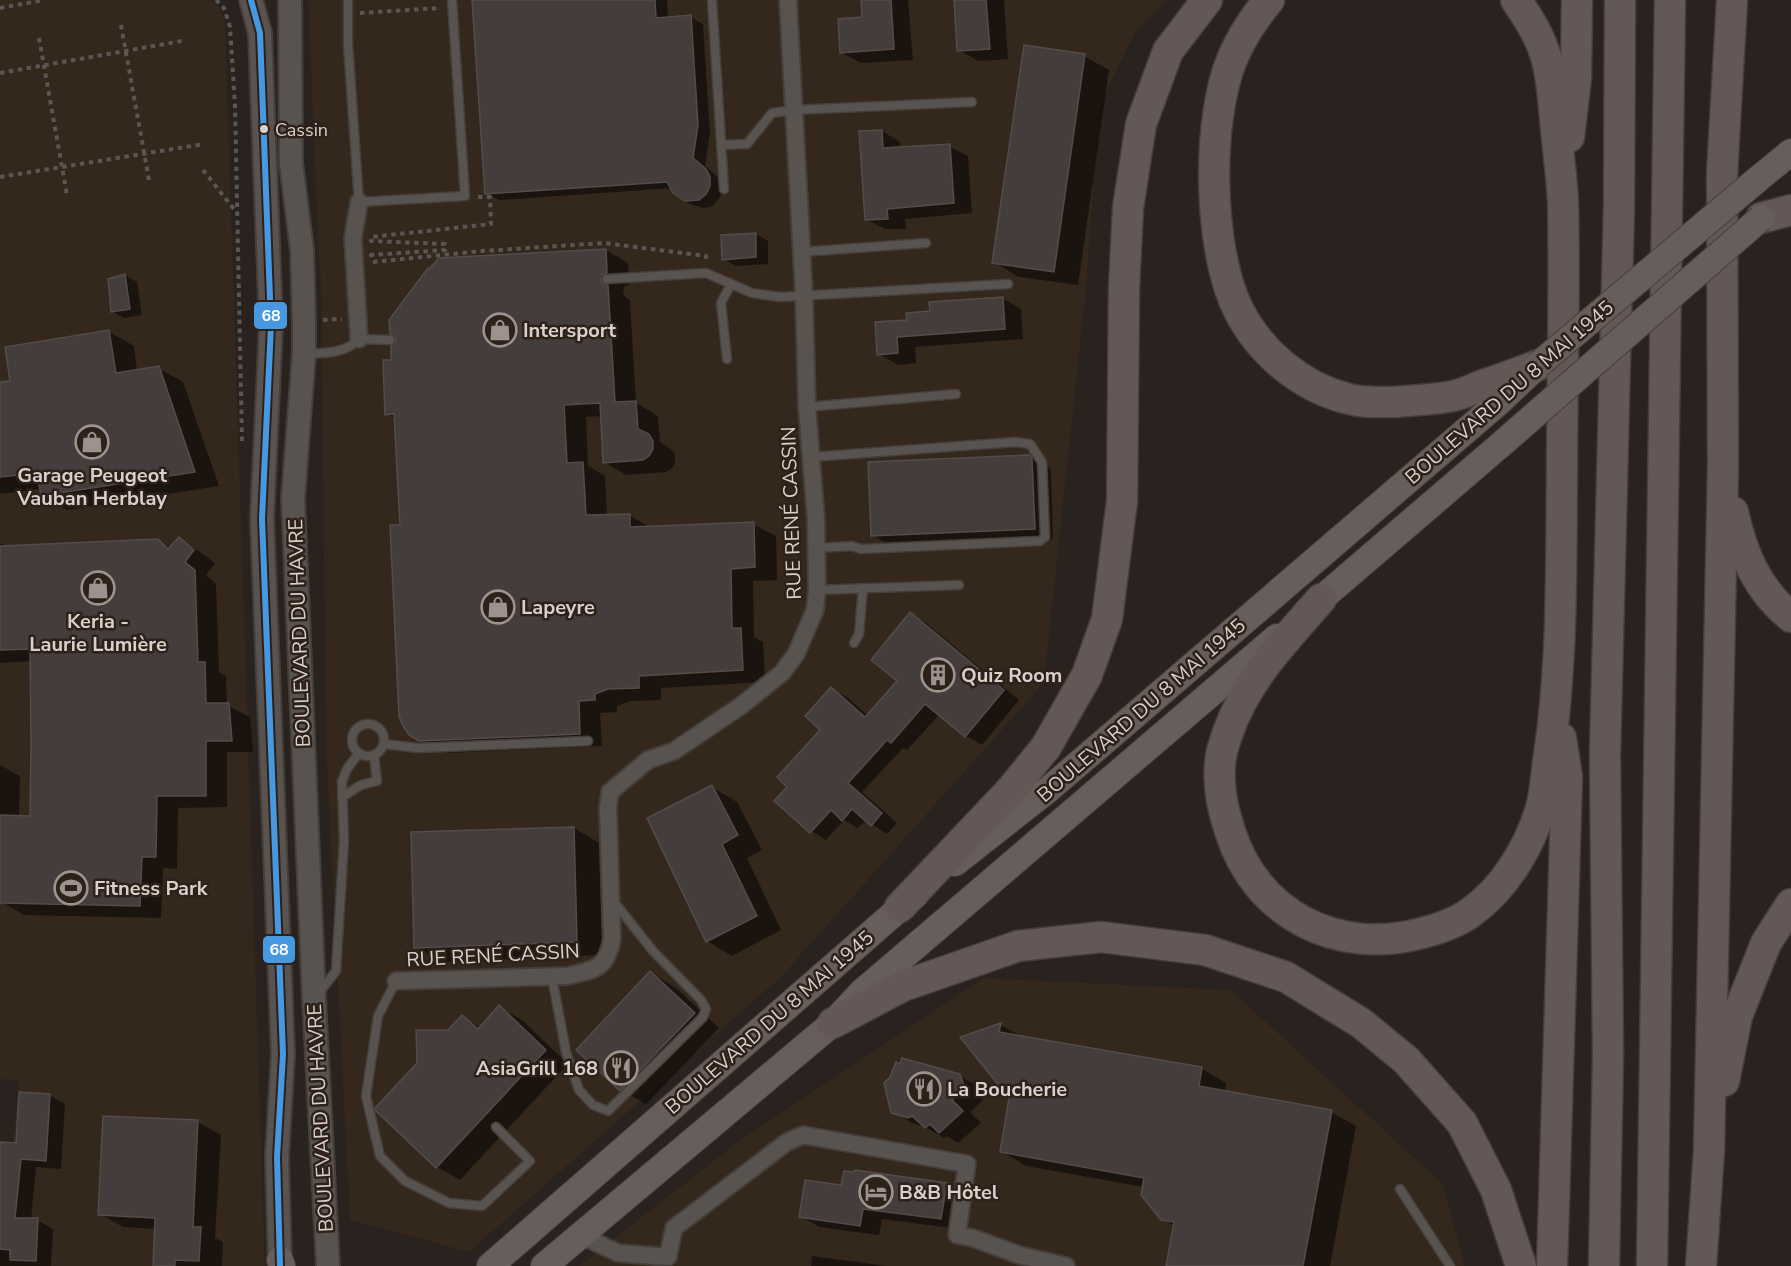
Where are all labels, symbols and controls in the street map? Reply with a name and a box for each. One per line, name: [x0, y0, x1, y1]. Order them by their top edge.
place label: Cassin: [275, 118, 328, 142]
marker: Cassin: [258, 123, 270, 135]
street label: BOULEVARD DU 8 MAI 1945: [1399, 294, 1619, 490]
line badge: 68: [253, 301, 288, 330]
text: 68: [261, 305, 281, 327]
shop icon: Intersport: [482, 312, 518, 348]
place label: Intersport: [523, 317, 616, 344]
shop icon: Garage Peugeot Vauban Herblay: [74, 424, 110, 460]
street label: RUE RENÉ CASSIN: [775, 426, 808, 600]
place label: Garage Peugeot Vauban Herblay: [16, 462, 167, 512]
street label: BOULEVARD DU HAVRE: [282, 518, 317, 748]
shop icon: Keria - Laurie Lumière: [80, 570, 116, 606]
shop icon: Lapeyre: [480, 589, 516, 625]
place label: Lapeyre: [521, 594, 595, 621]
place label: Keria - Laurie Lumière: [29, 608, 167, 658]
street label: BOULEVARD DU 8 MAI 1945: [1031, 612, 1251, 808]
building icon: Quiz Room: [920, 657, 956, 693]
place label: Quiz Room: [961, 662, 1062, 689]
sports icon: Fitness Park: [53, 870, 89, 906]
place label: Fitness Park: [94, 875, 209, 902]
street label: BOULEVARD DU 8 MAI 1945: [659, 924, 879, 1120]
line badge: 68: [262, 935, 296, 964]
street label: RUE RENÉ CASSIN: [406, 937, 580, 974]
text: 68: [269, 939, 289, 961]
street label: BOULEVARD DU HAVRE: [301, 1003, 340, 1233]
restaurant icon: AsiaGrill 168: [603, 1050, 639, 1086]
place label: AsiaGrill 168: [476, 1055, 598, 1082]
restaurant icon: La Boucherie: [906, 1071, 942, 1107]
place label: La Boucherie: [947, 1076, 1067, 1103]
hotel icon: B&B Hôtel: [858, 1174, 894, 1210]
place label: B&B Hôtel: [899, 1179, 999, 1206]

